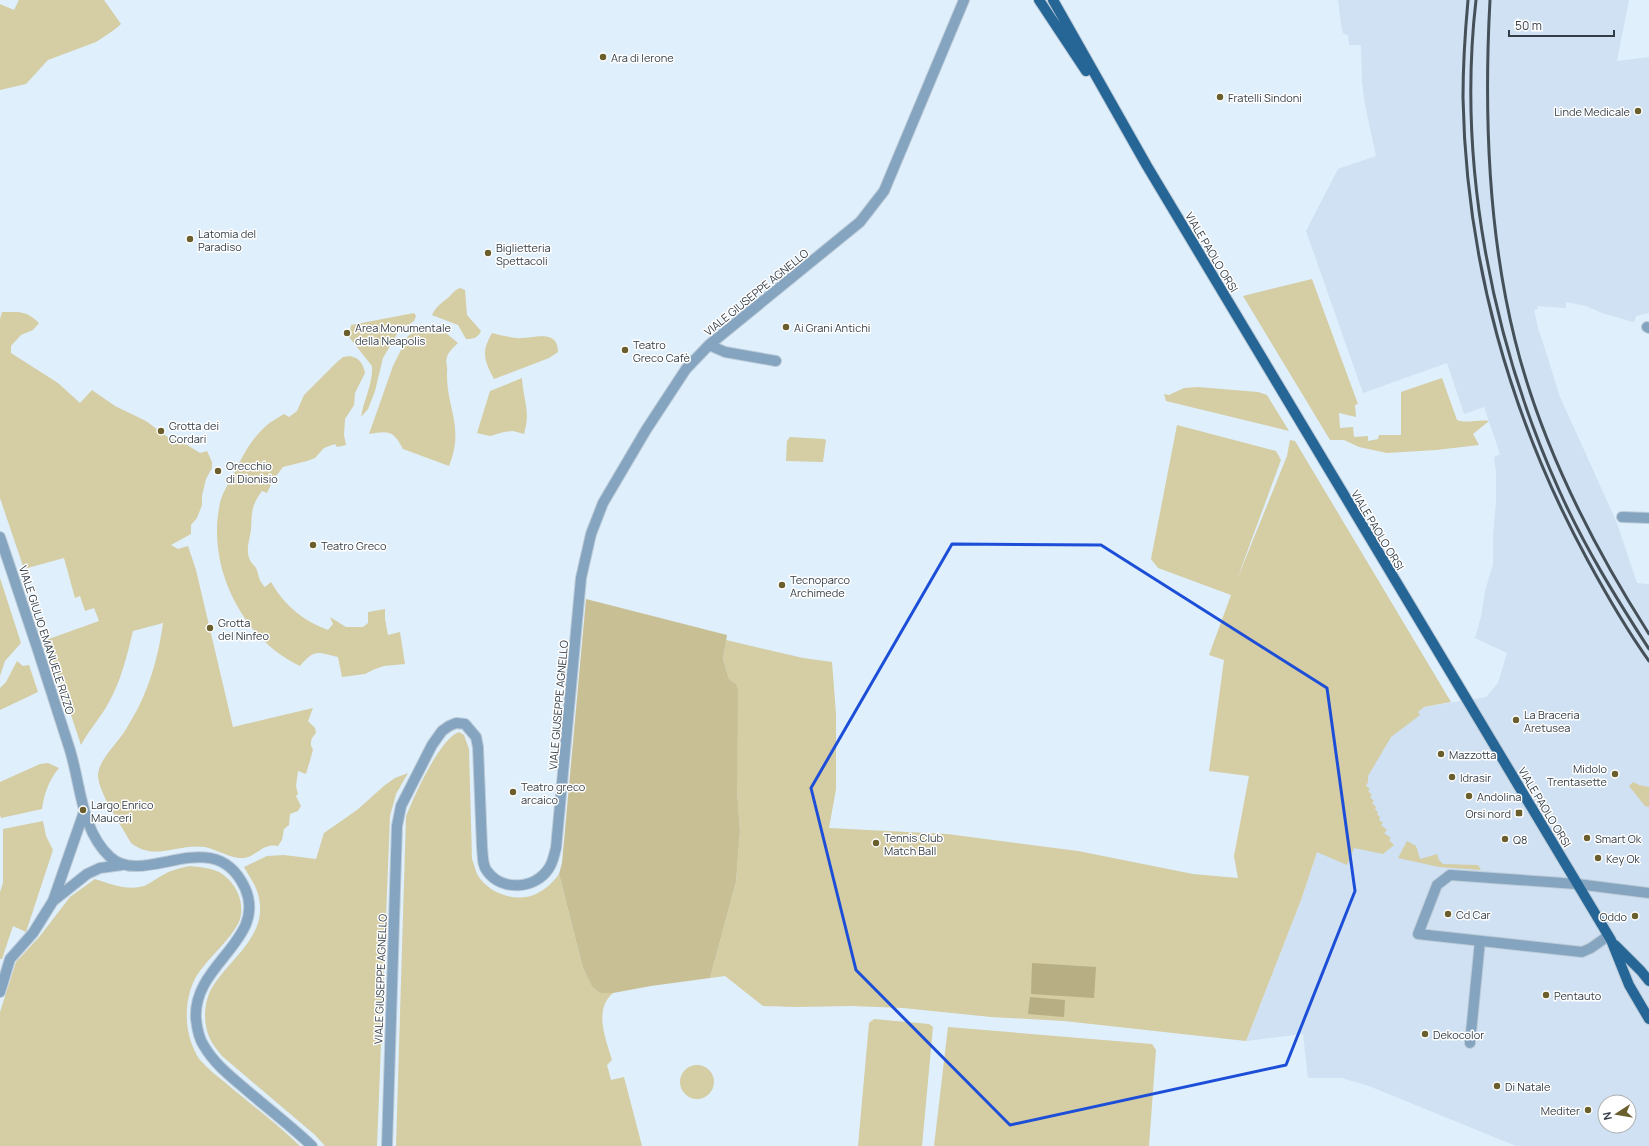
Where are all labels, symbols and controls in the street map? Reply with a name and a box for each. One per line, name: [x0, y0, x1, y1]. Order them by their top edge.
scale bar: [1509, 12, 1614, 38]
text: 50 m: [1515, 17, 1542, 34]
place label: Ara di Ierone: [611, 50, 674, 65]
marker: Ara di Ierone: [598, 52, 608, 62]
place label: Fratelli Sindoni: [1228, 90, 1302, 105]
marker: Fratelli Sindoni: [1215, 92, 1225, 102]
place label: Linde Medicale: [1554, 104, 1631, 119]
marker: Linde Medicale: [1633, 106, 1643, 116]
street label: VIALE PAOLO ORSI: [1182, 209, 1242, 295]
place label: Latomia del Paradiso: [198, 226, 256, 254]
marker: Latomia del Paradiso: [185, 234, 195, 244]
place label: Biglietteria Spettacoli: [496, 240, 551, 268]
street label: VIALE GIUSEPPE AGNELLO: [701, 245, 811, 339]
marker: Biglietteria Spettacoli: [483, 248, 493, 258]
place label: Area Monumentale della Neapolis: [355, 320, 451, 348]
place label: Ai Grani Antichi: [794, 320, 870, 335]
marker: Ai Grani Antichi: [781, 322, 791, 332]
marker: Area Monumentale della Neapolis: [342, 328, 352, 338]
place label: Teatro Greco Cafè: [633, 337, 691, 365]
marker: Teatro Greco Cafè: [620, 345, 630, 355]
place label: Grotta dei Cordari: [169, 418, 219, 446]
marker: Grotta dei Cordari: [156, 426, 166, 436]
place label: Orecchio di Dionisio: [226, 458, 278, 486]
marker: Orecchio di Dionisio: [213, 466, 223, 476]
street label: VIALE PAOLO ORSI: [1348, 487, 1408, 573]
place label: Teatro Greco: [321, 538, 387, 553]
marker: Teatro Greco: [308, 540, 318, 550]
street label: VIALE GIULIO EMANUELE RIZZO: [16, 564, 78, 716]
place label: Tecnoparco Archimede: [790, 572, 851, 600]
marker: Tecnoparco Archimede: [777, 580, 787, 590]
place label: Grotta del Ninfeo: [218, 615, 269, 643]
marker: Grotta del Ninfeo: [205, 623, 215, 633]
street label: VIALE GIUSEPPE AGNELLO: [545, 640, 571, 770]
place label: La Braceria Aretusea: [1524, 707, 1580, 735]
marker: La Braceria Aretusea: [1511, 715, 1521, 725]
place label: Mazzotta: [1449, 747, 1496, 762]
marker: Mazzotta: [1436, 749, 1446, 759]
place label: Midolo Trentasette: [1547, 761, 1608, 789]
street label: VIALE PAOLO ORSI: [1515, 764, 1575, 850]
marker: Midolo Trentasette: [1610, 769, 1620, 779]
place label: Idrasir: [1460, 770, 1491, 785]
marker: Idrasir: [1447, 772, 1457, 782]
place label: Teatro greco arcaico: [521, 779, 586, 807]
marker: Teatro greco arcaico: [508, 787, 518, 797]
place label: Andolina: [1477, 789, 1521, 804]
marker: Andolina: [1464, 791, 1474, 801]
place label: Largo Enrico Mauceri: [91, 797, 154, 825]
marker: Largo Enrico Mauceri: [78, 805, 88, 815]
place label: Orsi nord: [1465, 806, 1511, 821]
marker: Orsi nord: [1514, 808, 1524, 818]
place label: Tennis Club Match Ball: [884, 830, 944, 858]
place label: Smart Ok: [1595, 831, 1642, 846]
place label: Q8: [1513, 832, 1527, 847]
marker: Smart Ok: [1582, 833, 1592, 843]
marker: Q8: [1500, 834, 1510, 844]
marker: Tennis Club Match Ball: [871, 838, 881, 848]
place label: Key Ok: [1606, 851, 1640, 866]
marker: Key Ok: [1593, 853, 1603, 863]
place label: Cd Car: [1456, 907, 1491, 922]
marker: Cd Car: [1443, 909, 1453, 919]
place label: Oddo: [1599, 909, 1627, 924]
marker: Oddo: [1630, 911, 1640, 921]
street label: VIALE GIUSEPPE AGNELLO: [370, 914, 390, 1044]
place label: Pentauto: [1554, 988, 1602, 1003]
marker: Pentauto: [1541, 990, 1551, 1000]
place label: Dekocolor: [1433, 1027, 1484, 1042]
marker: Dekocolor: [1420, 1029, 1430, 1039]
place label: Di Natale: [1505, 1079, 1551, 1094]
marker: Di Natale: [1492, 1081, 1502, 1091]
north arrow: [1597, 1094, 1637, 1134]
place label: Mediter: [1541, 1103, 1580, 1118]
marker: Mediter: [1583, 1105, 1593, 1115]
text: N: [1599, 1111, 1615, 1122]

